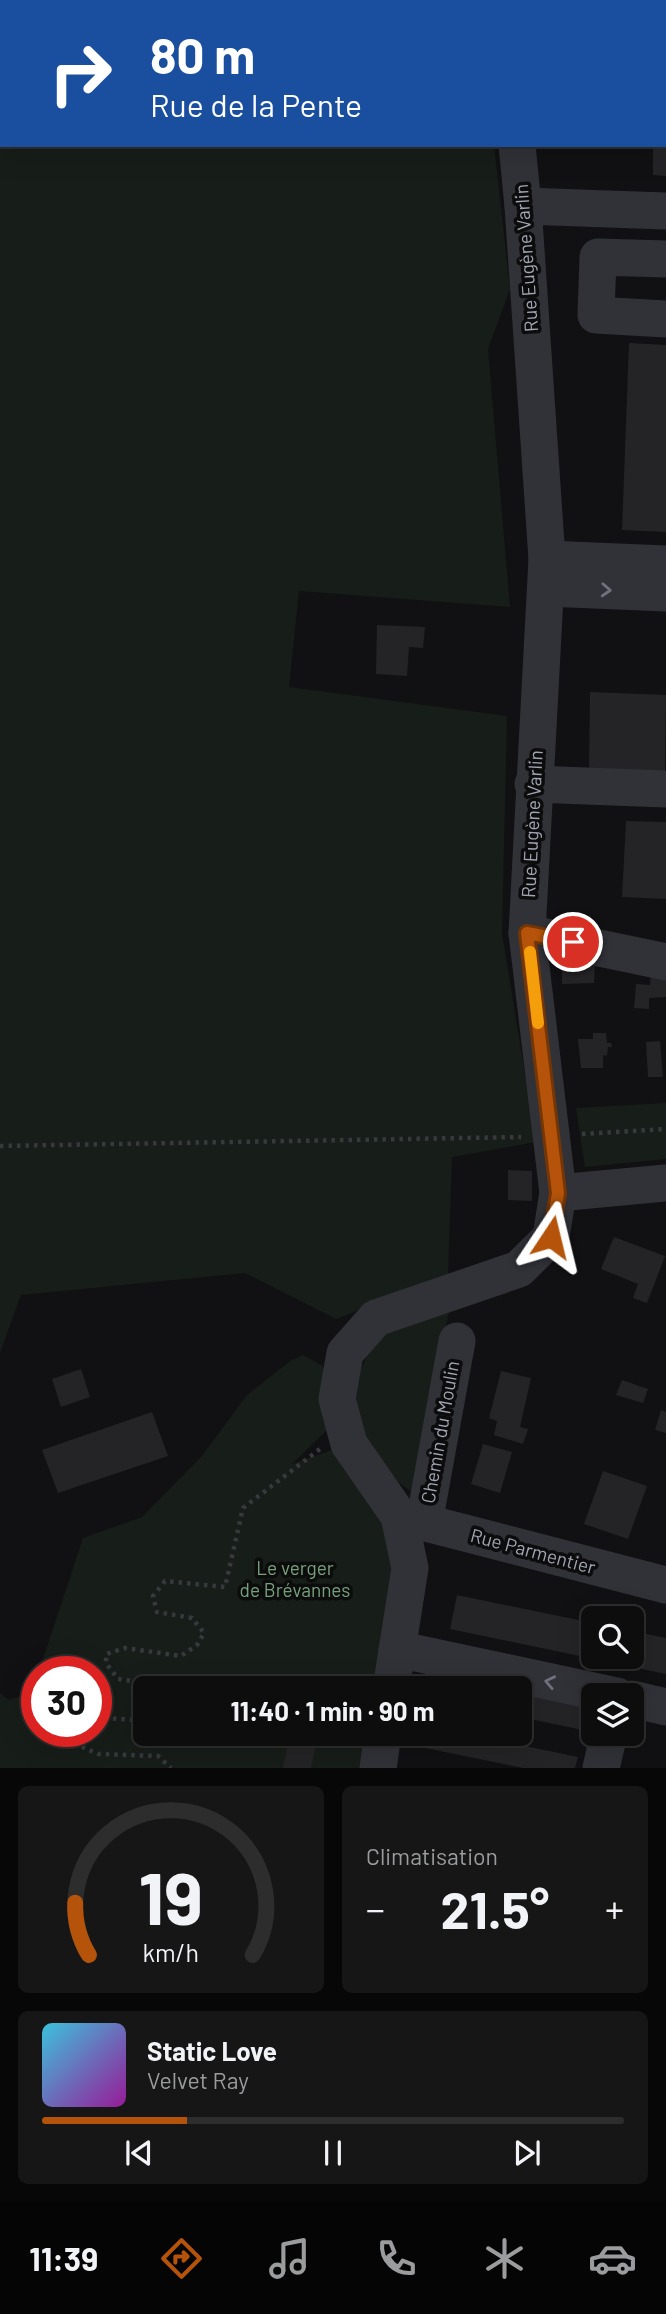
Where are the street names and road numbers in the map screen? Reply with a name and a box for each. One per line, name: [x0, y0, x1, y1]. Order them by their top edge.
street label: Rue Eugène Varlin: [509, 183, 542, 333]
street label: Rue Eugène Varlin: [516, 749, 547, 899]
street label: Chemin du Moulin: [416, 1359, 463, 1505]
street label: Rue Parmentier: [468, 1523, 598, 1578]

